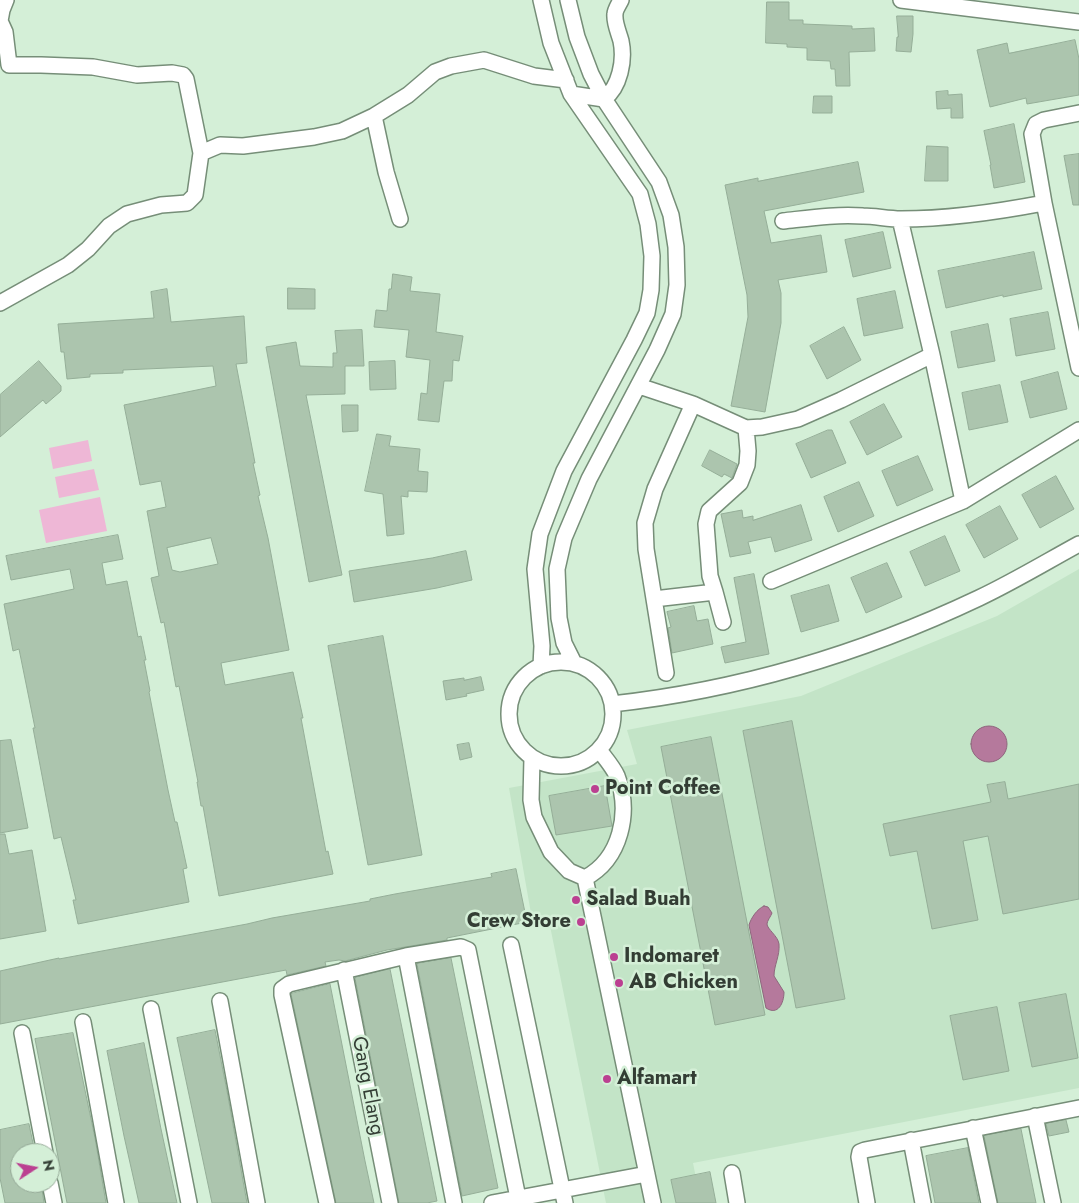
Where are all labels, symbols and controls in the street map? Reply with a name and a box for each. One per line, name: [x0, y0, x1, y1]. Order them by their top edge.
place label: Point Coffee: [605, 777, 721, 801]
marker: Point Coffee: [589, 783, 601, 795]
place label: Salad Buah: [586, 888, 691, 912]
marker: Salad Buah: [570, 894, 582, 906]
place label: Crew Store: [467, 910, 571, 934]
marker: Crew Store: [575, 916, 587, 928]
place label: Indomaret: [624, 945, 719, 969]
marker: Indomaret: [608, 951, 620, 963]
place label: AB Chicken: [629, 971, 738, 995]
marker: AB Chicken: [613, 977, 625, 989]
street label: Gang Elang: [346, 1035, 388, 1137]
place label: Alfamart: [617, 1067, 697, 1091]
marker: Alfamart: [601, 1073, 613, 1085]
north arrow: [10, 1143, 60, 1193]
text: N: [38, 1158, 60, 1173]

